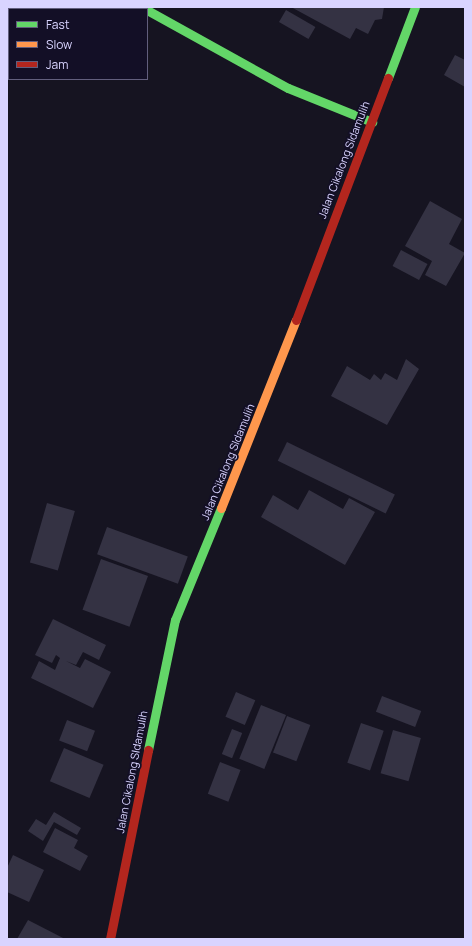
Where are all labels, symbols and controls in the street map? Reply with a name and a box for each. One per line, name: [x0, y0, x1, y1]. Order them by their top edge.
legend: [8, 8, 148, 80]
text: Fast: [46, 16, 70, 33]
text: Slow: [46, 36, 72, 53]
text: Jam: [46, 56, 68, 73]
street label: Jalan Cikalong SIdamulih: [316, 100, 372, 220]
street label: Jalan Cikalong SIdamulih: [199, 402, 257, 522]
street label: Jalan Cikalong SIdamulih: [114, 710, 150, 834]

